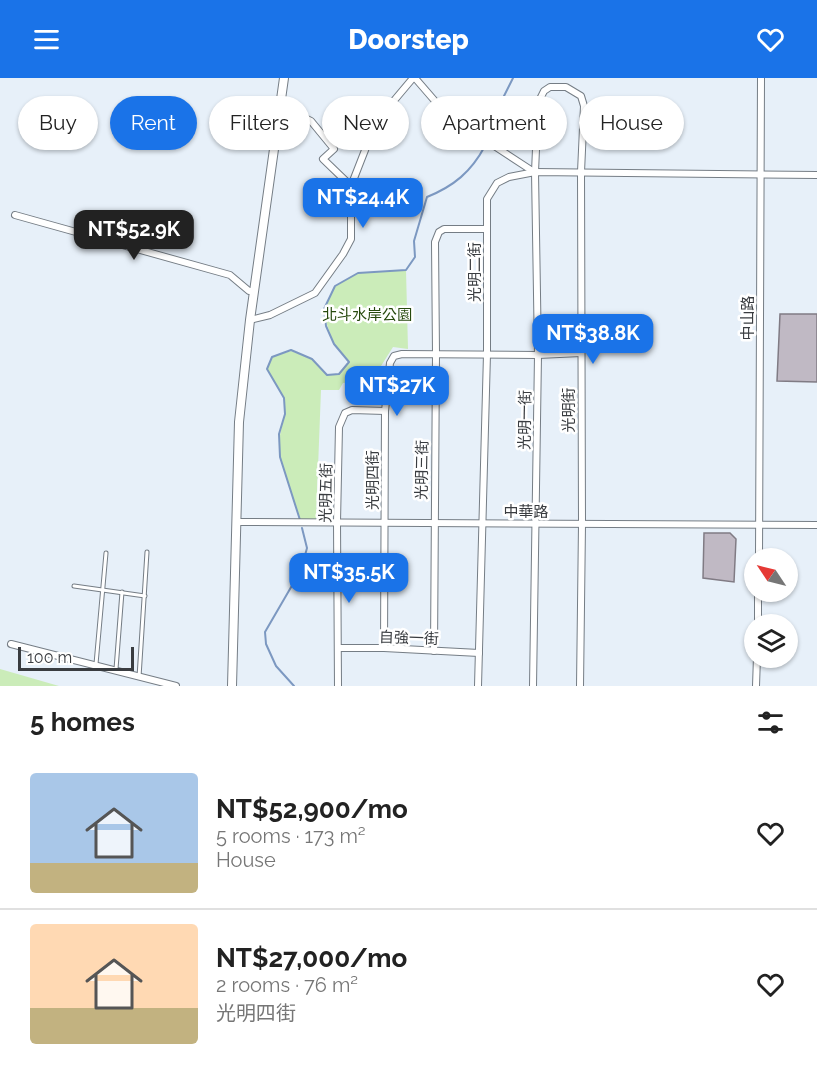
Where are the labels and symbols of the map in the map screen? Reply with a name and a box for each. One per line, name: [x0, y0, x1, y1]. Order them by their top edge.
pin: NT$24.4K: [301, 178, 425, 229]
pin: NT$52.9K: [72, 210, 196, 261]
street label: 光明二街: [466, 242, 484, 302]
street label: 中山路: [739, 295, 757, 341]
park label: 北斗水岸公園: [322, 306, 412, 324]
pin: NT$38.8K: [531, 314, 655, 365]
pin: NT$27K: [348, 366, 446, 417]
street label: 光明街: [560, 387, 578, 433]
street label: 光明一街: [515, 390, 535, 450]
street label: 光明三街: [412, 440, 432, 500]
street label: 光明四街: [364, 450, 382, 510]
street label: 光明五街: [316, 463, 336, 523]
street label: 中華路: [503, 503, 549, 521]
north arrow: [744, 548, 798, 602]
pin: NT$35.5K: [287, 553, 411, 604]
street label: 自強一街: [379, 628, 439, 648]
scale bar: [18, 644, 134, 672]

